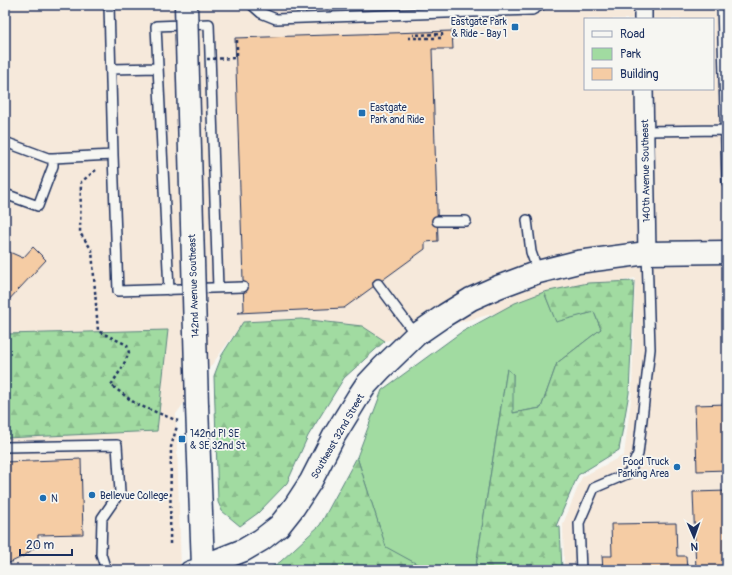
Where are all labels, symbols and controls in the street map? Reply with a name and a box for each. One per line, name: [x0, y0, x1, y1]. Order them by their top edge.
place label: Eastgate Park & Ride - Bay 1: [451, 16, 508, 40]
legend: [584, 18, 714, 90]
marker: Eastgate Park & Ride - Bay 1: [510, 22, 520, 32]
text: Road: [620, 27, 645, 42]
text: Park: [620, 47, 641, 62]
text: Building: [620, 67, 659, 82]
place label: Eastgate Park and Ride: [370, 102, 424, 126]
marker: Eastgate Park and Ride: [357, 108, 367, 118]
street label: 140th Avenue Southeast: [639, 118, 653, 223]
street label: 142nd Avenue Southeast: [186, 233, 202, 338]
street label: Southeast 32nd Street: [309, 391, 368, 481]
place label: 142nd Pl SE & SE 32nd St: [190, 428, 246, 452]
marker: 142nd Pl SE & SE 32nd St: [177, 434, 187, 444]
place label: Food Truck Parking Area: [618, 456, 670, 480]
marker: Food Truck Parking Area: [672, 462, 682, 472]
marker: Bellevue College: [87, 490, 97, 500]
place label: Bellevue College: [100, 490, 168, 502]
marker: N: [38, 493, 48, 503]
place label: N: [51, 493, 58, 505]
north arrow: [674, 517, 714, 557]
scale bar: [20, 531, 72, 557]
text: 20 m: [26, 538, 55, 553]
text: N: [690, 540, 698, 553]

